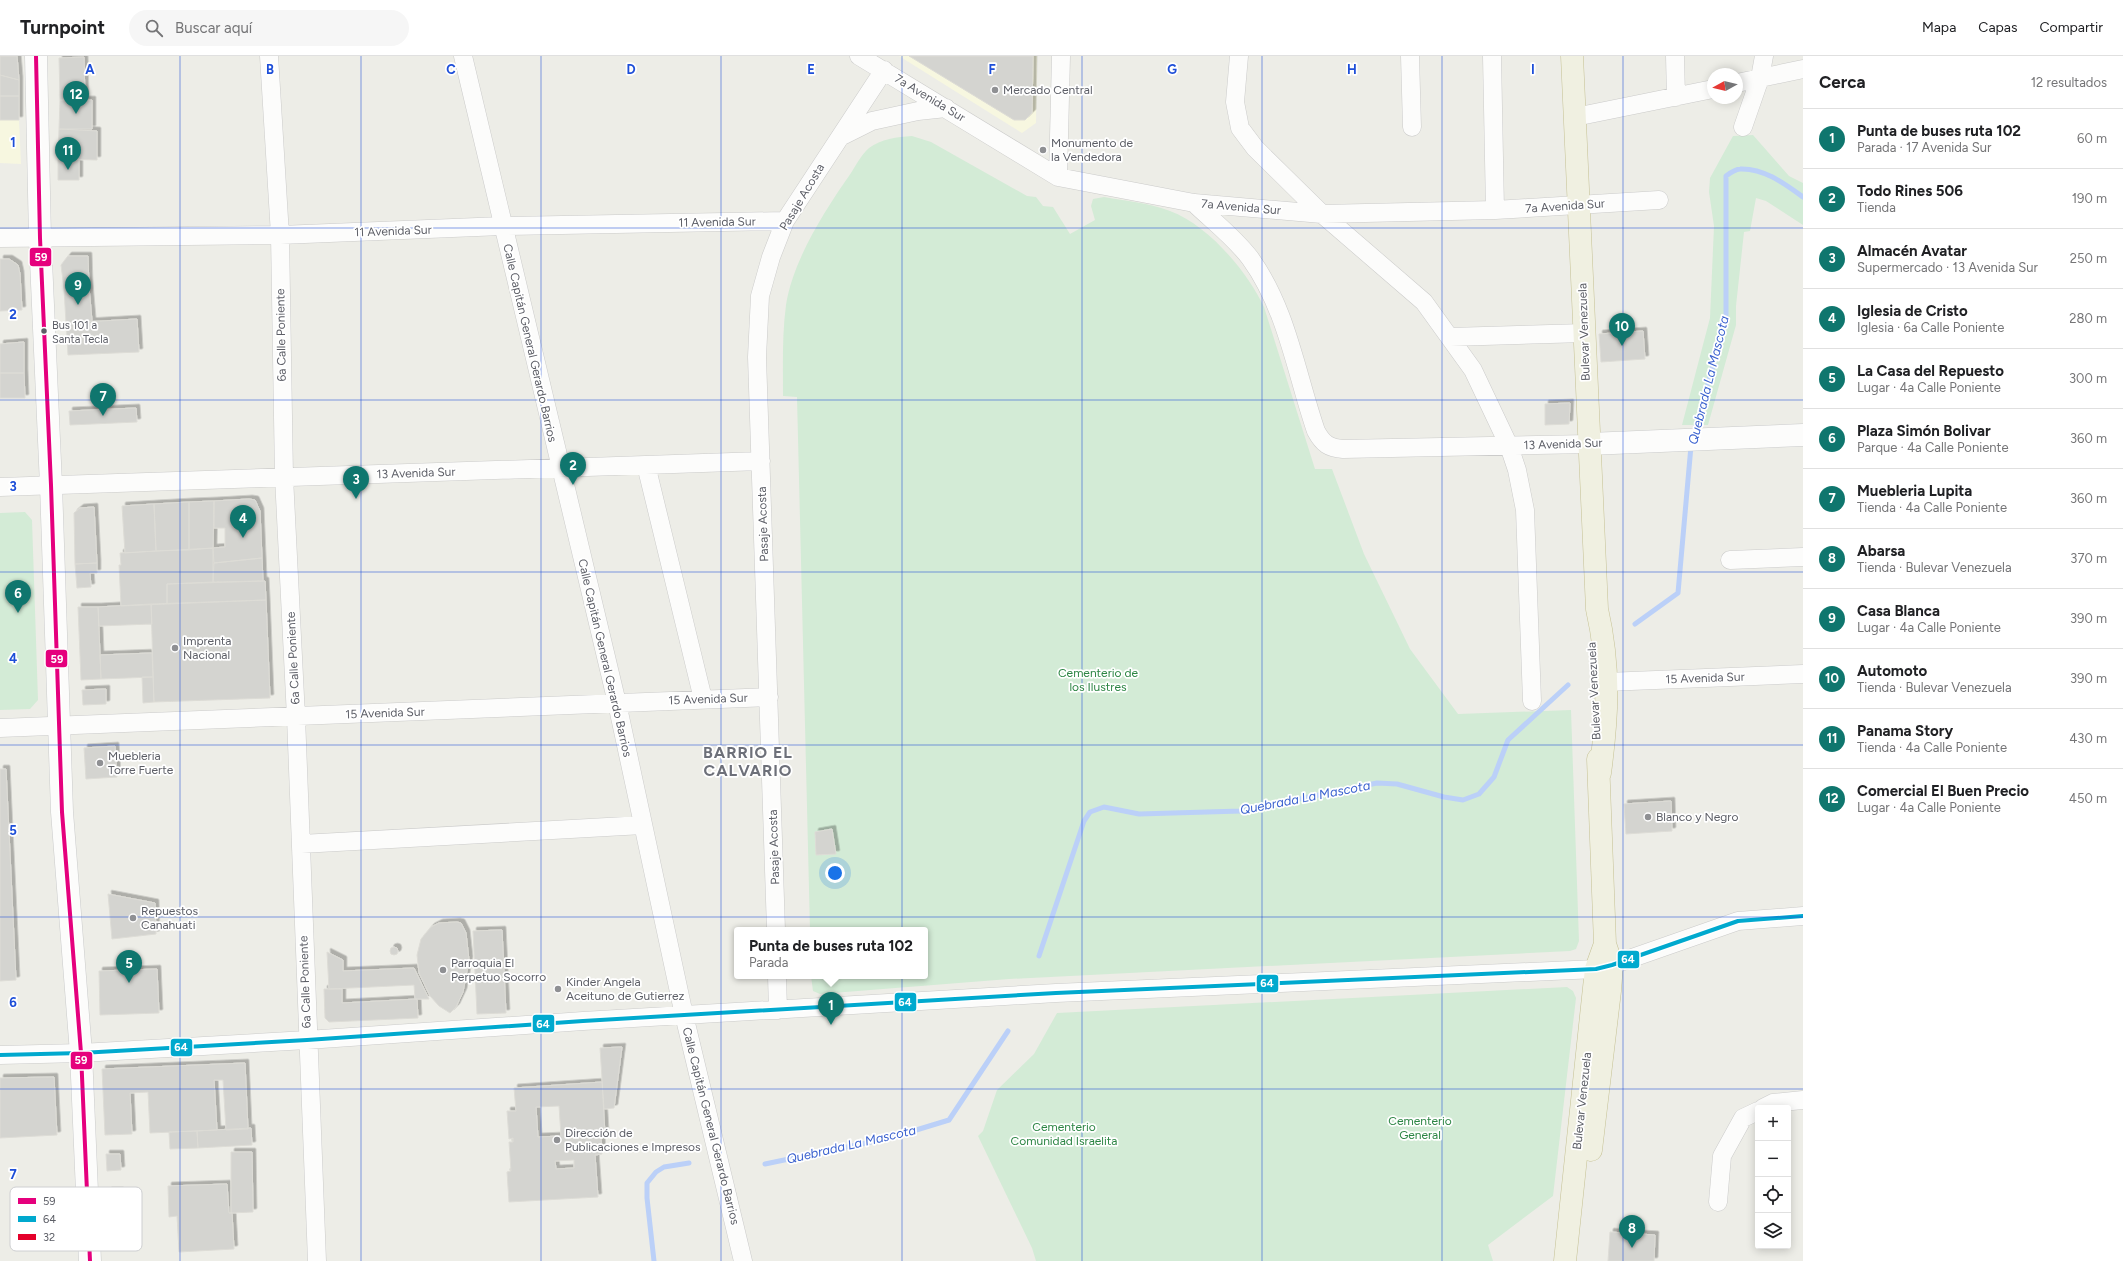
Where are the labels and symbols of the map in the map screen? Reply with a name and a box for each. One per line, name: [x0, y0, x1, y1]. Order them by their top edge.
text: A: [85, 62, 95, 77]
text: B: [266, 62, 274, 77]
text: C: [446, 62, 456, 77]
text: D: [626, 62, 636, 77]
text: E: [807, 62, 815, 77]
text: F: [988, 62, 996, 77]
text: G: [1167, 62, 1177, 77]
text: H: [1347, 62, 1357, 77]
text: I: [1531, 62, 1535, 77]
north arrow: [1707, 68, 1743, 104]
street label: 7a Avenida Sur: [892, 71, 968, 125]
pin: 12: [63, 81, 89, 114]
place label: Mercado Central: [1003, 83, 1093, 97]
marker: Mercado Central: [990, 85, 1000, 95]
text: 1: [10, 135, 16, 150]
place label: Monumento de la Vendedora: [1051, 136, 1133, 164]
pin: 11: [55, 137, 81, 170]
marker: Monumento de la Vendedora: [1038, 145, 1048, 155]
street label: Pasaje Acosta: [777, 161, 827, 233]
street label: 7a Avenida Sur: [1525, 196, 1605, 216]
street label: 7a Avenida Sur: [1201, 197, 1281, 217]
street label: 11 Avenida Sur: [678, 214, 756, 230]
street label: 11 Avenida Sur: [354, 223, 432, 239]
street label: Calle Capitán General Gerardo Barrios: [500, 243, 560, 444]
line badge: 59: [29, 247, 52, 267]
text: 59: [35, 251, 47, 264]
pin: 9: [65, 272, 91, 305]
street label: Bulevar Venezuela: [1575, 283, 1593, 381]
street label: 6a Calle Poniente: [273, 288, 289, 382]
text: 2: [9, 307, 17, 322]
pin: 10: [1609, 313, 1635, 346]
water label: Quebrada La Mascota: [1685, 314, 1732, 446]
place label: Bus 101 a Santa Tecla: [52, 319, 108, 346]
marker: Bus 101 a Santa Tecla: [39, 326, 49, 336]
pin: 7: [90, 383, 116, 416]
street label: 13 Avenida Sur: [1523, 436, 1603, 452]
pin: 2: [560, 452, 586, 485]
street label: 13 Avenida Sur: [376, 465, 456, 481]
pin: 3: [343, 466, 369, 499]
text: 3: [9, 479, 17, 494]
street label: Pasaje Acosta: [755, 486, 771, 562]
pin: 4: [230, 505, 256, 538]
street label: Calle Capitán General Gerardo Barrios: [575, 558, 635, 759]
pin: 6: [5, 580, 31, 613]
street label: 6a Calle Poniente: [284, 611, 302, 705]
place label: Imprenta Nacional: [183, 634, 232, 662]
street label: Bulevar Venezuela: [1584, 642, 1604, 740]
marker: Imprenta Nacional: [170, 643, 180, 653]
line badge: 59: [45, 649, 68, 668]
text: 4: [9, 651, 17, 666]
text: 59: [51, 653, 63, 666]
park label: Cementerio de los Ilustres: [1058, 666, 1138, 694]
street label: 15 Avenida Sur: [1665, 670, 1745, 686]
street label: 15 Avenida Sur: [668, 691, 748, 707]
street label: 15 Avenida Sur: [345, 705, 425, 721]
district label: BARRIO EL CALVARIO: [703, 743, 793, 780]
place label: Muebleria Torre Fuerte: [108, 749, 174, 777]
marker: Muebleria Torre Fuerte: [95, 758, 105, 768]
water label: Quebrada La Mascota: [1239, 777, 1372, 817]
street label: Pasaje Acosta: [766, 809, 782, 885]
place label: Blanco y Negro: [1656, 810, 1738, 824]
marker: Blanco y Negro: [1643, 812, 1653, 822]
text: 5: [9, 823, 17, 838]
your location: [825, 863, 845, 883]
place label: Repuestos Canahuati: [141, 904, 198, 932]
marker: Repuestos Canahuati: [128, 913, 138, 923]
street label: 6a Calle Poniente: [296, 935, 314, 1029]
pin: 5: [116, 950, 142, 983]
line badge: 64: [1617, 950, 1640, 969]
text: 64: [1621, 953, 1635, 966]
place label: Parroquia El Perpetuo Socorro: [451, 956, 546, 984]
marker: Parroquia El Perpetuo Socorro: [438, 965, 448, 975]
line badge: 64: [1256, 974, 1279, 993]
place label: Kinder Angela Aceituno de Gutierrez: [566, 975, 685, 1003]
text: 64: [1260, 977, 1274, 990]
marker: Kinder Angela Aceituno de Gutierrez: [553, 984, 563, 994]
pin: 1: [818, 992, 844, 1025]
line badge: 64: [894, 992, 917, 1012]
text: 6: [9, 995, 17, 1010]
text: 64: [898, 996, 912, 1009]
line badge: 64: [532, 1014, 555, 1033]
text: 64: [536, 1018, 550, 1031]
street label: Calle Capitán General Gerardo Barrios: [680, 1026, 742, 1227]
line badge: 64: [170, 1038, 193, 1057]
text: 64: [174, 1041, 188, 1054]
line badge: 59: [70, 1051, 93, 1070]
street label: Bulevar Venezuela: [1570, 1052, 1594, 1150]
text: 59: [75, 1054, 87, 1067]
park label: Cementerio General: [1388, 1114, 1452, 1142]
park label: Cementerio Comunidad Israelita: [1011, 1120, 1117, 1148]
water label: Quebrada La Mascota: [785, 1122, 918, 1167]
place label: Dirección de Publicaciones e Impresos: [565, 1126, 701, 1154]
marker: Dirección de Publicaciones e Impresos: [552, 1135, 562, 1145]
text: 7: [9, 1167, 17, 1182]
legend: [10, 1187, 142, 1251]
text: 59: [43, 1195, 56, 1208]
text: 64: [43, 1213, 56, 1226]
pin: 8: [1619, 1215, 1645, 1248]
text: 32: [43, 1231, 55, 1244]

